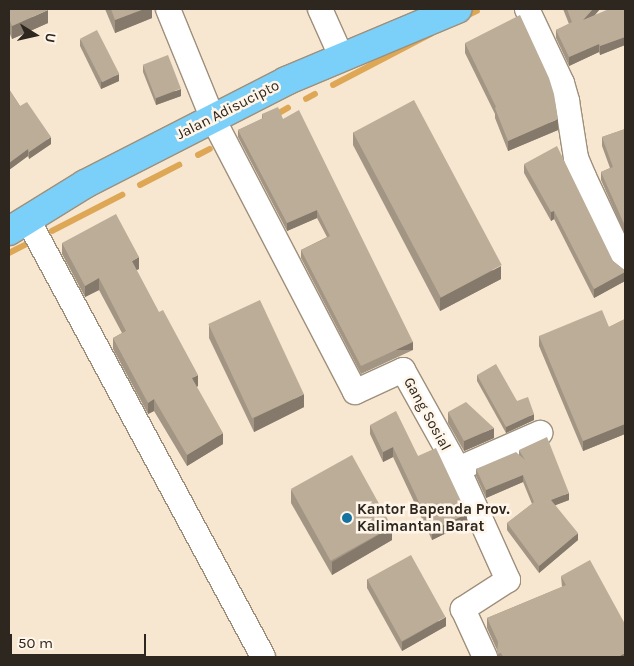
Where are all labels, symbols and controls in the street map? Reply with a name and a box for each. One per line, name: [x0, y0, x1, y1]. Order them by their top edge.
north arrow: [10, 10, 60, 60]
text: U: [41, 31, 59, 44]
street label: Jalan Adisucipto: [174, 76, 282, 144]
street label: Gang Sosial: [399, 374, 455, 454]
place label: Kantor Bapenda Prov. Kalimantan Barat: [357, 500, 510, 535]
marker: Kantor Bapenda Prov. Kalimantan Barat: [341, 512, 353, 524]
scale bar: [12, 624, 149, 656]
text: 50 m: [18, 634, 53, 652]

